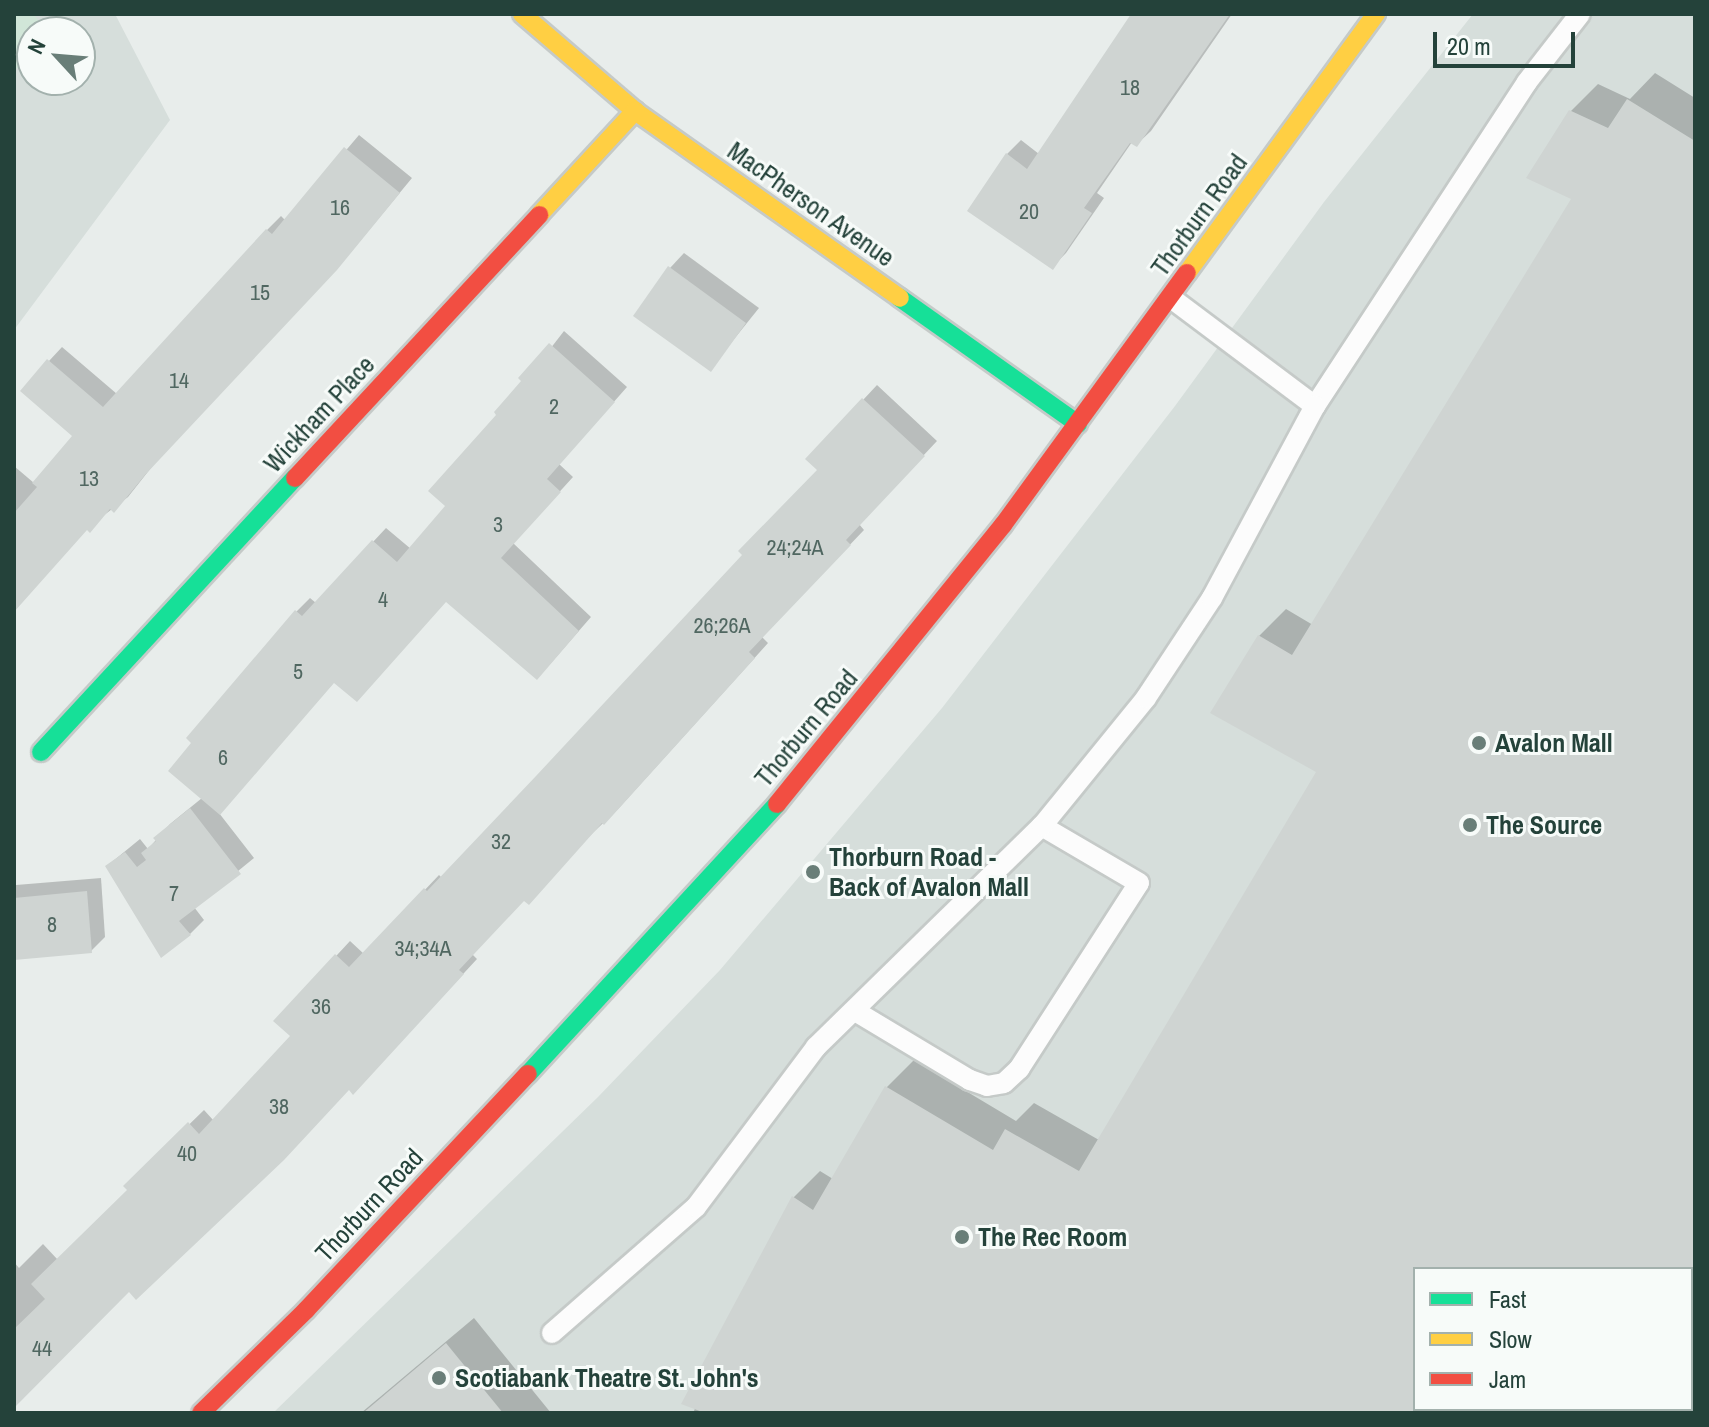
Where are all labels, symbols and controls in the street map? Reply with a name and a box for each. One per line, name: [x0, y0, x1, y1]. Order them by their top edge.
north arrow: [16, 16, 96, 96]
scale bar: [1437, 16, 1579, 66]
text: 20 m: [1447, 30, 1491, 62]
text: N: [20, 34, 53, 59]
house number: 18: [1120, 75, 1140, 101]
street label: MacPherson Avenue: [721, 135, 901, 273]
street label: Thorburn Road: [1144, 148, 1254, 282]
house number: 16: [330, 195, 350, 221]
house number: 20: [1019, 199, 1039, 225]
house number: 15: [250, 280, 270, 306]
street label: Wickham Place: [257, 349, 381, 479]
house number: 14: [169, 368, 189, 394]
house number: 2: [549, 394, 559, 420]
house number: 13: [79, 466, 99, 492]
house number: 3: [493, 512, 503, 538]
house number: 24;24A: [766, 535, 824, 561]
house number: 4: [378, 587, 388, 613]
house number: 26;26A: [693, 613, 751, 639]
house number: 5: [293, 659, 303, 685]
street label: Thorburn Road: [748, 663, 864, 793]
place label: Avalon Mall: [1495, 727, 1613, 759]
marker: Avalon Mall: [1470, 734, 1488, 752]
house number: 6: [218, 745, 228, 771]
place label: The Source: [1486, 809, 1602, 841]
marker: The Source: [1461, 816, 1479, 834]
house number: 32: [491, 829, 511, 855]
place label: Thorburn Road - Back of Avalon Mall: [829, 841, 1030, 902]
marker: Thorburn Road - Back of Avalon Mall: [804, 863, 822, 881]
house number: 7: [169, 881, 179, 907]
house number: 8: [47, 912, 57, 938]
house number: 34;34A: [394, 936, 452, 962]
house number: 36: [311, 994, 331, 1020]
house number: 38: [269, 1094, 289, 1120]
house number: 40: [177, 1141, 197, 1167]
street label: Thorburn Road: [309, 1142, 429, 1268]
place label: The Rec Room: [978, 1221, 1127, 1253]
marker: The Rec Room: [953, 1228, 971, 1246]
legend: [1413, 1267, 1693, 1411]
text: Fast: [1489, 1283, 1526, 1315]
text: Slow: [1489, 1323, 1532, 1355]
house number: 44: [32, 1336, 52, 1362]
place label: Scotiabank Theatre St. John's: [455, 1362, 759, 1394]
text: Jam: [1489, 1363, 1526, 1395]
marker: Scotiabank Theatre St. John's: [430, 1369, 448, 1387]

